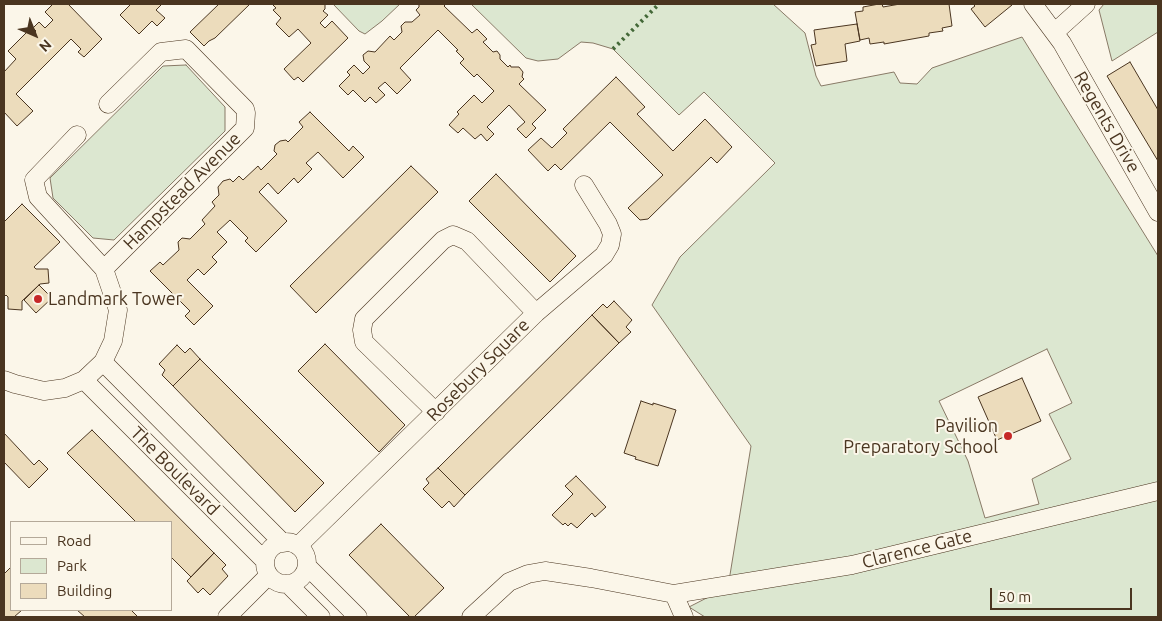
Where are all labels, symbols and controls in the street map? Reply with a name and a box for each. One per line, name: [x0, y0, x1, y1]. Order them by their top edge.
north arrow: [10, 10, 60, 60]
text: N: [36, 36, 55, 55]
street label: Regents Drive: [1069, 68, 1145, 176]
street label: Hampstead Avenue: [119, 128, 245, 254]
place label: Landmark Tower: [48, 288, 182, 310]
marker: Landmark Tower: [32, 293, 44, 305]
street label: Rosebury Square: [422, 314, 534, 426]
place label: Pavilion Preparatory School: [843, 415, 998, 458]
street label: The Boulevard: [126, 422, 224, 520]
marker: Pavilion Preparatory School: [1002, 430, 1014, 442]
legend: [10, 521, 172, 611]
street label: Clarence Gate: [860, 525, 974, 573]
text: Road: [57, 532, 92, 549]
text: Park: [57, 557, 87, 574]
scale bar: [992, 578, 1134, 610]
text: Building: [57, 582, 112, 599]
text: 50 m: [998, 588, 1031, 605]

